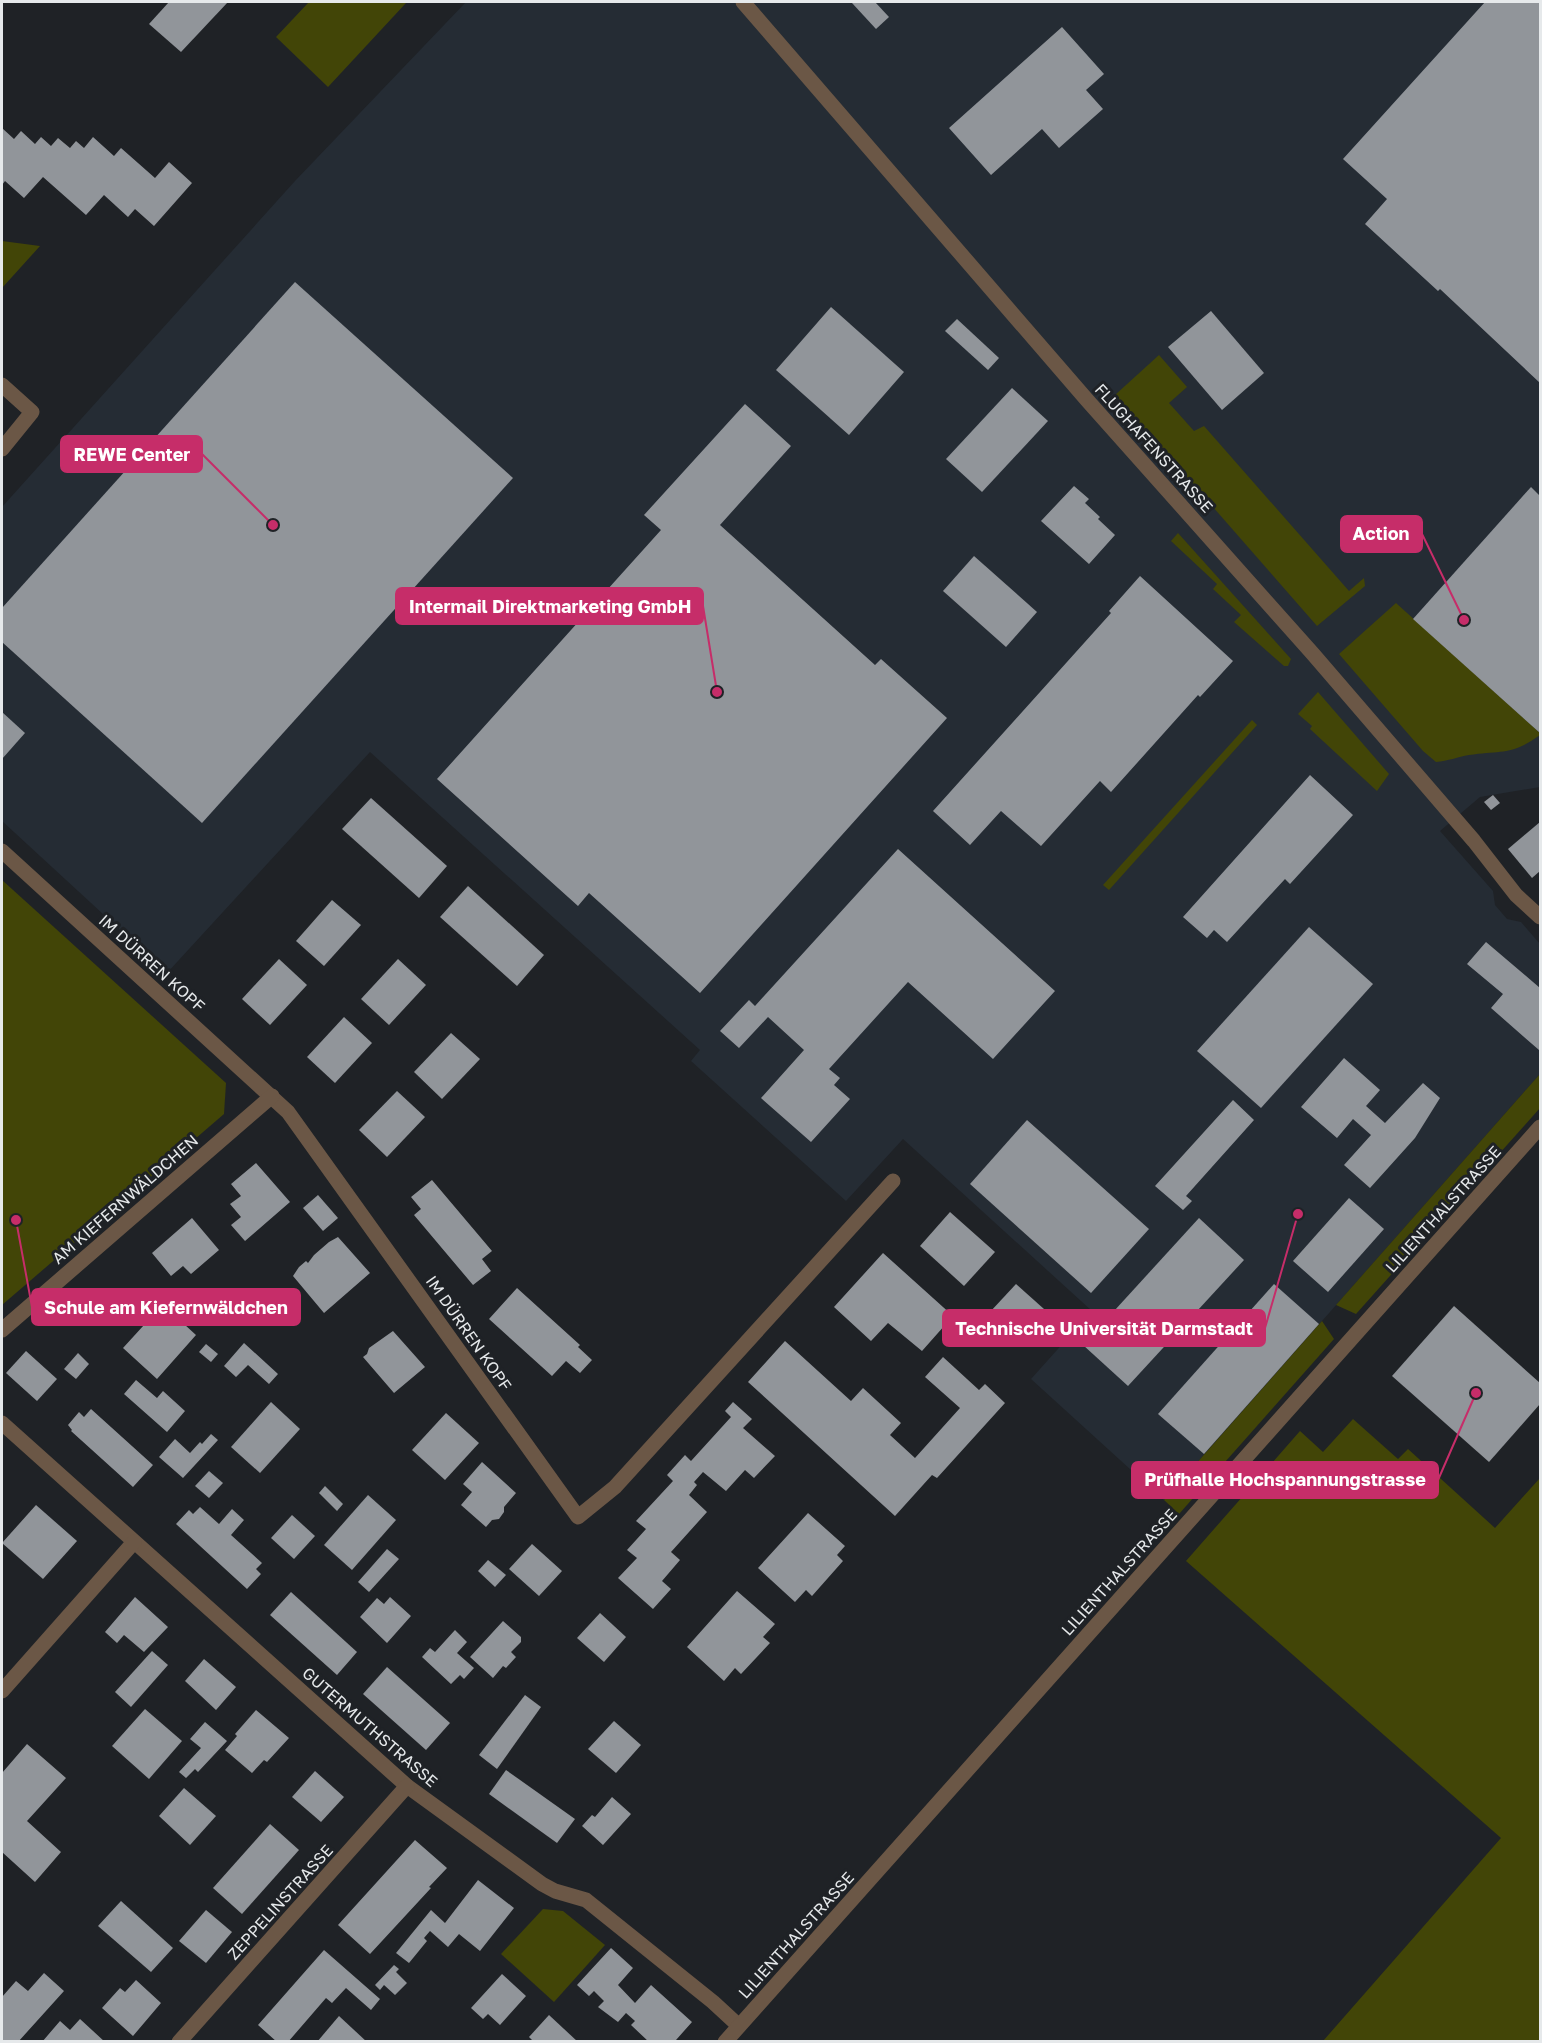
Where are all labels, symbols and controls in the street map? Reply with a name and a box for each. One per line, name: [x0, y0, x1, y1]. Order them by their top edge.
street label: FLUGHAFENSTRASSE: [1091, 379, 1217, 517]
callout: REWE Center: [61, 436, 202, 472]
text: REWE Center: [74, 443, 190, 465]
callout: Action: [1341, 516, 1422, 552]
text: Action: [1353, 522, 1409, 544]
callout: Intermail Direktmarketing GmbH: [396, 588, 703, 624]
text: Intermail Direktmarketing GmbH: [409, 595, 691, 617]
street label: IM DÜRREN KOPF: [95, 910, 209, 1016]
street label: AM KIEFERNWÄLDCHEN: [48, 1130, 202, 1268]
street label: LILIENTHALSTRASSE: [1381, 1142, 1505, 1276]
street label: IM DÜRREN KOPF: [422, 1272, 516, 1394]
callout: Schule am Kiefernwäldchen: [32, 1289, 300, 1325]
text: Schule am Kiefernwäldchen: [44, 1296, 288, 1318]
callout: Technische Universität Darmstadt: [943, 1310, 1265, 1346]
text: Technische Universität Darmstadt: [955, 1317, 1253, 1339]
callout: Prüfhalle Hochspannungstrasse: [1132, 1462, 1438, 1498]
text: Prüfhalle Hochspannungstrasse: [1144, 1468, 1426, 1490]
street label: LILIENTHALSTRASSE: [1057, 1505, 1181, 1639]
street label: GUTERMUTHSTRASSE: [298, 1663, 442, 1791]
street label: ZEPPELINSTRASSE: [223, 1840, 337, 1964]
street label: LILIENTHALSTRASSE: [734, 1868, 858, 2002]

